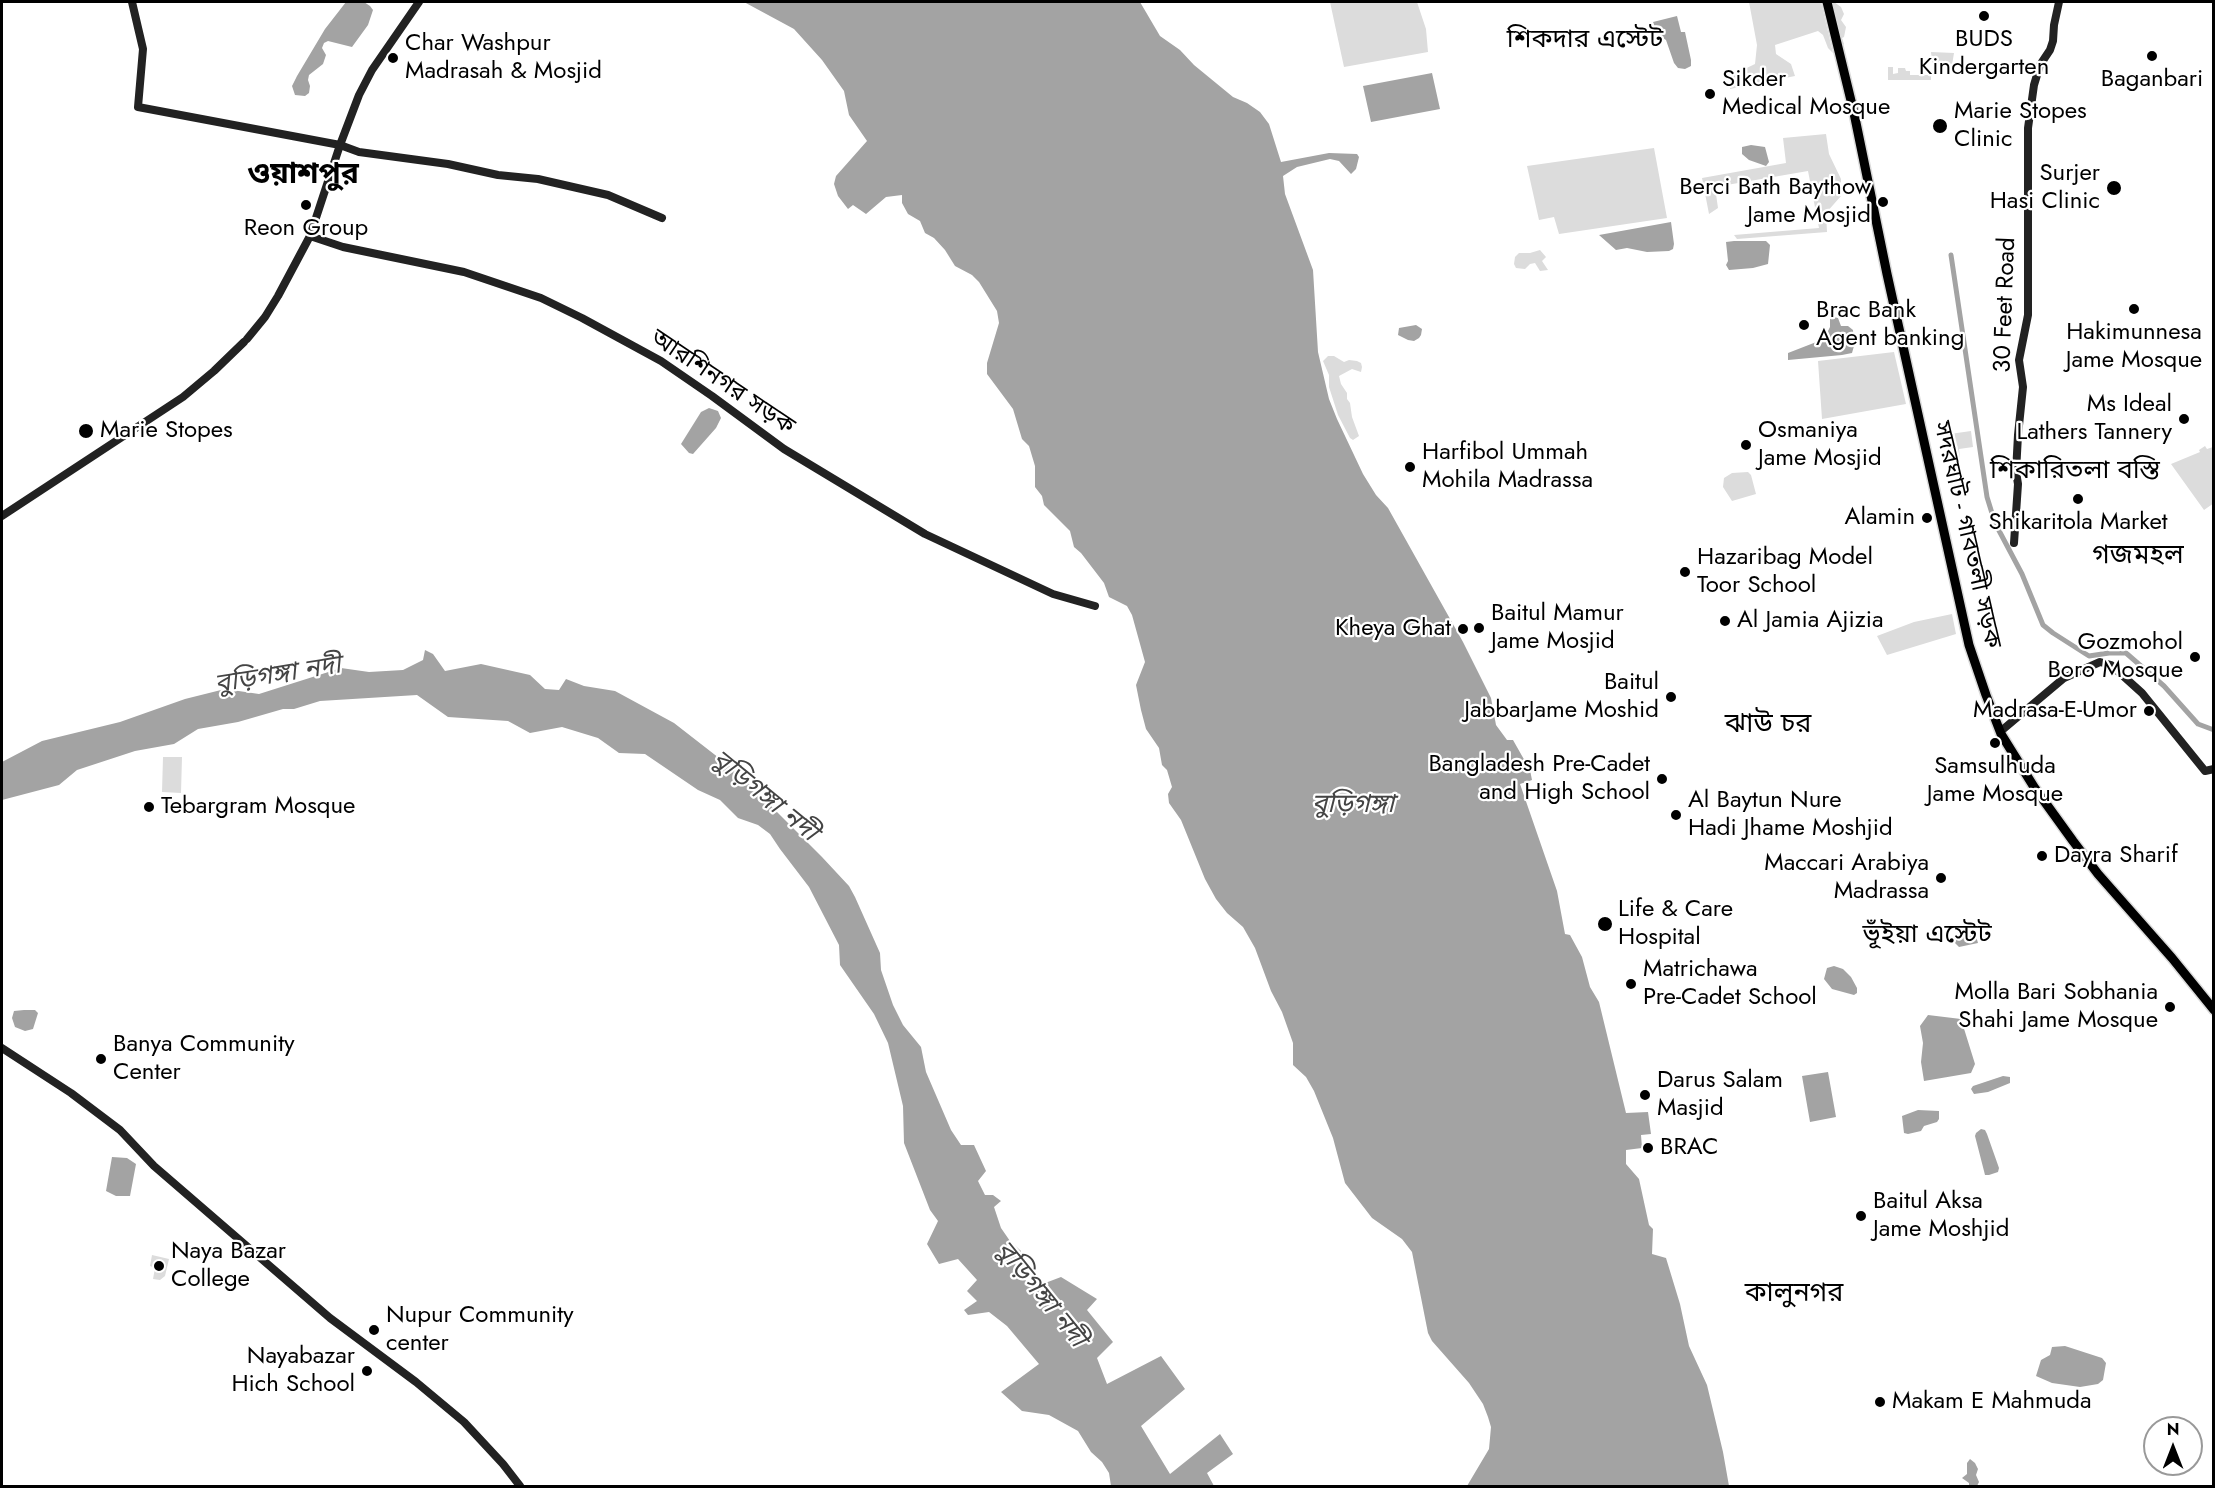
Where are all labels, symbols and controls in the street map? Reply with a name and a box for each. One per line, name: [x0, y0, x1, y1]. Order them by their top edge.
marker: BUDS Kindergarten: [1977, 9, 1991, 23]
district label: শিকদার এস্টেট: [1507, 25, 1663, 57]
place label: BUDS Kindergarten: [1919, 26, 2049, 82]
place label: Char Washpur Madrasah & Mosjid: [405, 30, 602, 86]
marker: Baganbari: [2145, 49, 2159, 63]
marker: Char Washpur Madrasah & Mosjid: [386, 51, 400, 65]
place label: Sikder Medical Mosque: [1722, 66, 1890, 122]
place label: Baganbari: [2101, 66, 2203, 94]
marker: Sikder Medical Mosque: [1703, 87, 1717, 101]
place label: Marie Stopes Clinic: [1954, 98, 2087, 154]
marker: Marie Stopes Clinic: [1931, 117, 1949, 135]
district label: ওয়াশপুর: [247, 158, 359, 194]
place label: Surjer Hasi Clinic: [1990, 160, 2100, 216]
place label: Berci Bath Baythow Jame Mosjid: [1679, 174, 1871, 230]
marker: Surjer Hasi Clinic: [2105, 179, 2123, 197]
marker: Berci Bath Baythow Jame Mosjid: [1876, 195, 1890, 209]
marker: Reon Group: [299, 198, 313, 212]
place label: Reon Group: [244, 215, 368, 243]
street label: 30 Feet Road: [1989, 237, 2023, 373]
place label: Brac Bank Agent banking: [1816, 297, 1964, 353]
marker: Hakimunnesa Jame Mosque: [2127, 302, 2141, 316]
marker: Brac Bank Agent banking: [1797, 318, 1811, 332]
place label: Hakimunnesa Jame Mosque: [2066, 319, 2202, 375]
street label: আরশিনগর সড়ক: [644, 324, 800, 442]
place label: Ms Ideal Lathers Tannery: [2016, 391, 2172, 447]
marker: Ms Ideal Lathers Tannery: [2177, 412, 2191, 426]
place label: Marie Stopes: [100, 417, 233, 445]
place label: Osmaniya Jame Mosjid: [1758, 417, 1882, 473]
street label: সদরঘাট - গাবতলী সড়ক: [1926, 419, 2006, 651]
marker: Marie Stopes: [77, 422, 95, 440]
marker: Osmaniya Jame Mosjid: [1739, 438, 1753, 452]
place label: Harfibol Ummah Mohila Madrassa: [1422, 439, 1593, 495]
district label: শিকারিতলা বস্তি: [1990, 456, 2160, 488]
marker: Harfibol Ummah Mohila Madrassa: [1403, 460, 1417, 474]
marker: Shikaritola Market: [2071, 492, 2085, 506]
place label: Alamin: [1845, 504, 1915, 532]
place label: Shikaritola Market: [1988, 509, 2168, 537]
marker: Alamin: [1920, 511, 1934, 525]
district label: গজমহল: [2092, 540, 2184, 572]
place label: Hazaribag Model Toor School: [1697, 544, 1873, 600]
marker: Hazaribag Model Toor School: [1678, 565, 1692, 579]
place label: Baitul Mamur Jame Mosjid: [1491, 600, 1624, 656]
place label: Al Jamia Ajizia: [1737, 607, 1883, 635]
marker: Al Jamia Ajizia: [1718, 614, 1732, 628]
place label: Kheya Ghat: [1335, 615, 1451, 643]
marker: Baitul Mamur Jame Mosjid: [1472, 621, 1486, 635]
marker: Kheya Ghat: [1456, 622, 1470, 636]
place label: Gozmohol Boro Mosque: [2047, 629, 2183, 685]
marker: Gozmohol Boro Mosque: [2188, 650, 2202, 664]
water label: বুড়িগঙ্গা নদী: [213, 651, 343, 701]
place label: Baitul JabbarJame Moshid: [1464, 669, 1659, 725]
marker: Baitul JabbarJame Moshid: [1664, 690, 1678, 704]
place label: Madrasa-E-Umor: [1973, 697, 2137, 725]
marker: Madrasa-E-Umor: [2142, 704, 2156, 718]
district label: ঝাউ চর: [1725, 709, 1811, 741]
marker: Samsulhuda Jame Mosque: [1988, 736, 2002, 750]
water label: বুড়িগঙ্গা নদী: [705, 745, 823, 849]
place label: Bangladesh Pre-Cadet and High School: [1428, 751, 1650, 807]
place label: Samsulhuda Jame Mosque: [1927, 753, 2063, 809]
marker: Bangladesh Pre-Cadet and High School: [1655, 772, 1669, 786]
place label: Al Baytun Nure Hadi Jhame Moshjid: [1688, 787, 1893, 843]
water label: বুড়িগঙ্গা: [1312, 790, 1394, 822]
place label: Tebargram Mosque: [161, 793, 355, 821]
marker: Tebargram Mosque: [142, 800, 156, 814]
marker: Al Baytun Nure Hadi Jhame Moshjid: [1669, 808, 1683, 822]
place label: Dayra Sharif: [2054, 842, 2178, 870]
marker: Dayra Sharif: [2035, 849, 2049, 863]
place label: Maccari Arabiya Madrassa: [1764, 850, 1929, 906]
marker: Maccari Arabiya Madrassa: [1934, 871, 1948, 885]
place label: Life & Care Hospital: [1618, 896, 1733, 952]
marker: Life & Care Hospital: [1596, 915, 1614, 933]
district label: ভূঁইয়া এস্টেট: [1862, 920, 1992, 952]
place label: Matrichawa Pre-Cadet School: [1643, 956, 1817, 1012]
marker: Matrichawa Pre-Cadet School: [1624, 977, 1638, 991]
place label: Molla Bari Sobhania Shahi Jame Mosque: [1955, 979, 2158, 1035]
marker: Molla Bari Sobhania Shahi Jame Mosque: [2163, 1000, 2177, 1014]
place label: Banya Community Center: [113, 1031, 294, 1087]
marker: Banya Community Center: [94, 1052, 108, 1066]
place label: Darus Salam Masjid: [1657, 1067, 1783, 1123]
marker: Darus Salam Masjid: [1638, 1088, 1652, 1102]
place label: BRAC: [1660, 1134, 1718, 1162]
marker: BRAC: [1641, 1141, 1655, 1155]
place label: Baitul Aksa Jame Moshjid: [1873, 1188, 2009, 1244]
marker: Baitul Aksa Jame Moshjid: [1854, 1209, 1868, 1223]
water label: বুড়িগঙ্গা নদী: [988, 1236, 1092, 1354]
place label: Naya Bazar College: [171, 1238, 286, 1294]
marker: Naya Bazar College: [152, 1259, 166, 1273]
district label: কালুনগর: [1745, 1278, 1843, 1310]
place label: Nupur Community center: [386, 1302, 574, 1358]
marker: Nupur Community center: [367, 1323, 381, 1337]
place label: Nayabazar Hich School: [231, 1343, 355, 1399]
marker: Nayabazar Hich School: [360, 1364, 374, 1378]
place label: Makam E Mahmuda: [1892, 1388, 2092, 1416]
marker: Makam E Mahmuda: [1873, 1395, 1887, 1409]
north arrow: [2143, 1416, 2203, 1476]
text: N: [2167, 1418, 2179, 1441]

